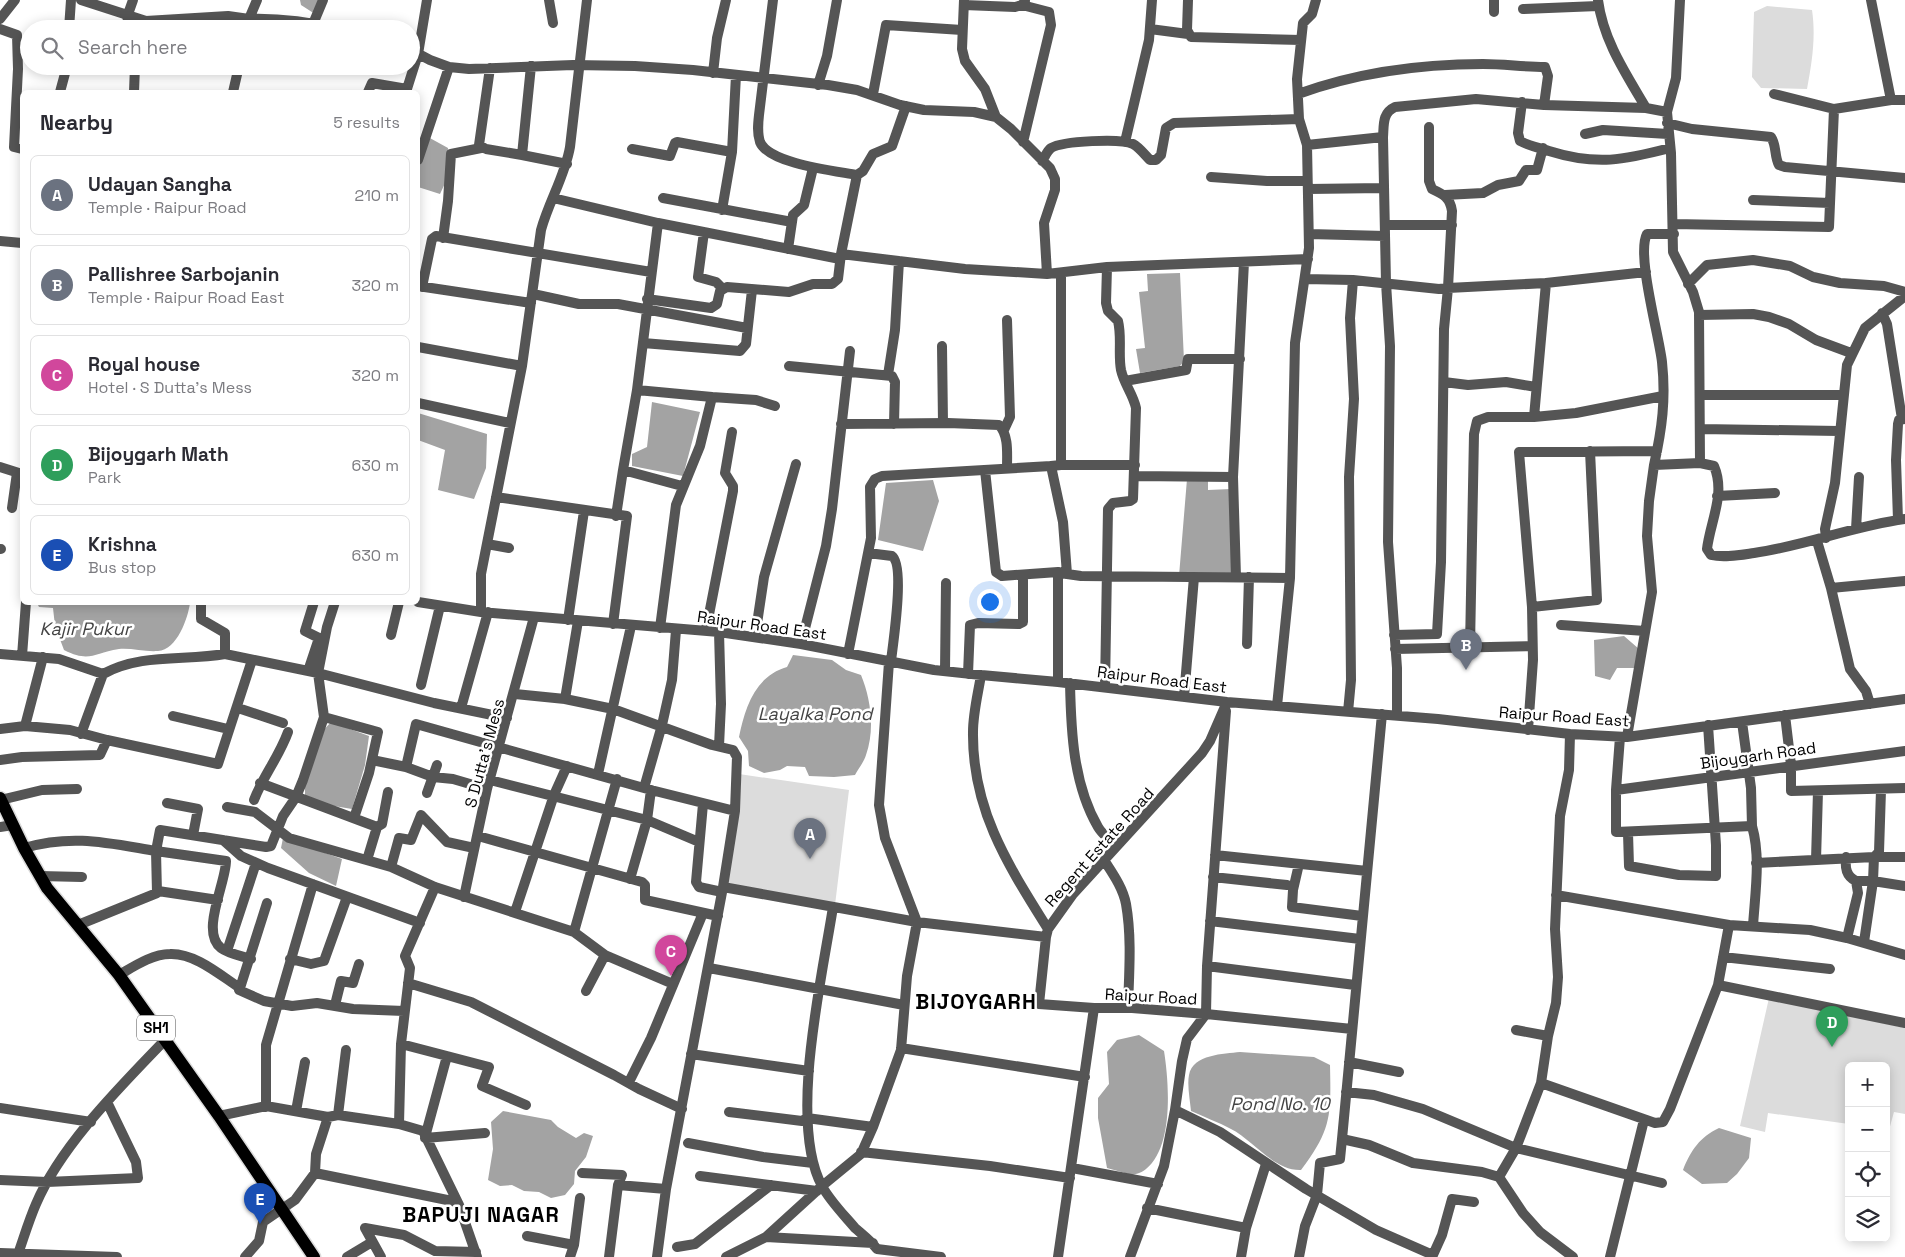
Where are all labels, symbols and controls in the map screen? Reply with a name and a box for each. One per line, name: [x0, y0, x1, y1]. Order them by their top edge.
search box: [20, 20, 420, 75]
icon: search: [38, 34, 66, 62]
text: Search here: [78, 35, 188, 60]
text: Nearby: [40, 109, 113, 136]
text: 5 results: [333, 112, 400, 133]
text: Udayan Sangha: [88, 172, 232, 197]
text: A: [52, 185, 62, 206]
text: 210 m: [355, 185, 399, 206]
text: Temple · Raipur Road: [88, 197, 247, 218]
text: Pallishree Sarbojanin: [88, 262, 279, 287]
text: B: [52, 275, 62, 296]
text: 320 m: [352, 275, 399, 296]
text: Temple · Raipur Road East: [88, 287, 285, 308]
text: Royal house: [88, 352, 200, 377]
text: C: [52, 365, 62, 386]
text: 320 m: [352, 365, 399, 386]
text: Hotel · S Dutta's Mess: [88, 377, 252, 398]
text: Bijoygarh Math: [88, 442, 229, 467]
text: D: [52, 455, 62, 476]
text: 630 m: [351, 455, 399, 476]
text: Park: [88, 467, 121, 488]
text: Krishna: [88, 532, 157, 557]
text: E: [53, 545, 61, 566]
text: 630 m: [351, 545, 399, 566]
text: Bus stop: [88, 557, 156, 578]
your location: [977, 589, 1003, 615]
street label: Raipur Road East: [696, 606, 828, 645]
water label: Kajir Pukur: [40, 617, 133, 640]
pin: B: [1450, 629, 1482, 670]
street label: Raipur Road East: [1096, 661, 1228, 698]
street label: S Dutta's Mess: [460, 696, 509, 810]
street label: Raipur Road East: [1498, 701, 1630, 732]
water label: Layalka Pond: [758, 702, 875, 725]
street label: Bijoygarh Road: [1699, 737, 1817, 774]
street label: Regent Estate Road: [1040, 783, 1159, 911]
pin: A: [794, 818, 826, 859]
pin: C: [655, 935, 687, 976]
street label: Raipur Road: [1104, 984, 1198, 1009]
district label: BIJOYGARH: [915, 988, 1037, 1015]
pin: D: [1816, 1006, 1848, 1047]
road number: SH1: [137, 1016, 175, 1040]
map controls: [1845, 1062, 1890, 1242]
button: +: [1845, 1062, 1890, 1107]
water label: Pond No. 10: [1230, 1092, 1332, 1115]
button: −: [1845, 1107, 1890, 1152]
button: locate: [1845, 1152, 1890, 1197]
pin: E: [244, 1183, 276, 1224]
button: layers: [1845, 1197, 1890, 1242]
district label: BAPUJI NAGAR: [402, 1201, 560, 1228]

